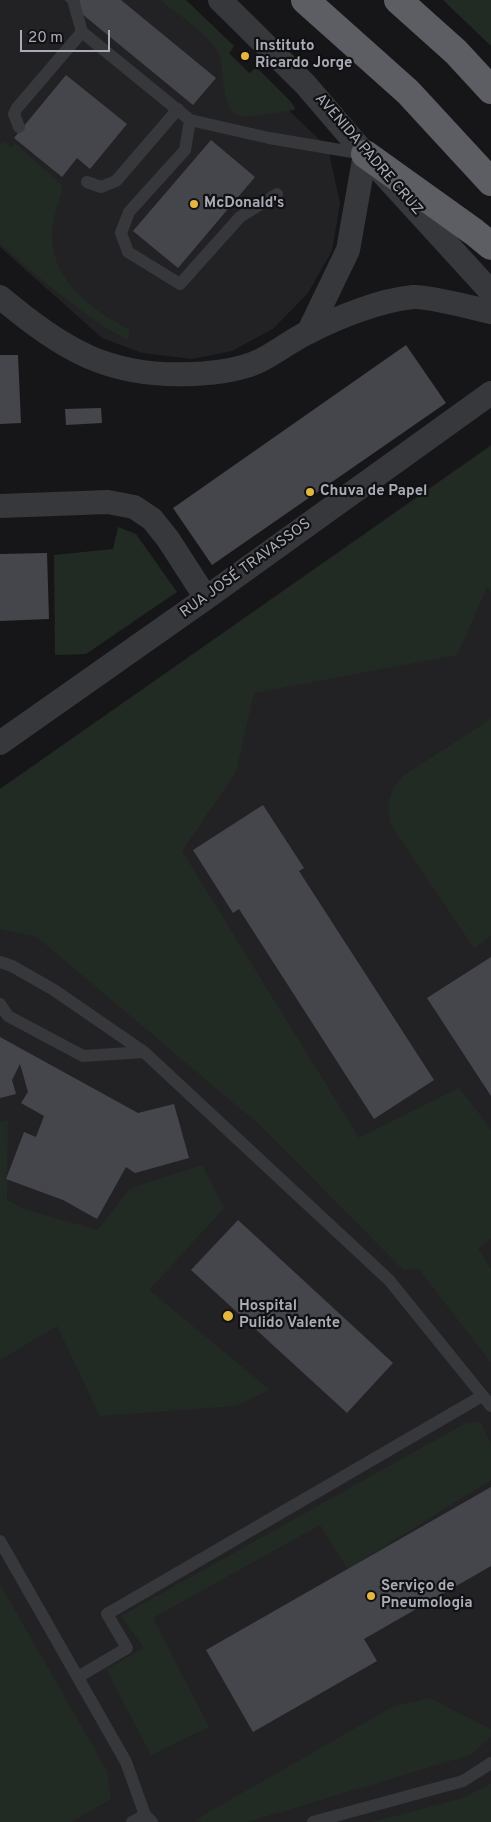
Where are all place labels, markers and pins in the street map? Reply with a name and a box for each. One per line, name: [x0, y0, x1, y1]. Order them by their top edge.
place label: Instituto Ricardo Jorge: [255, 38, 352, 73]
marker: Instituto Ricardo Jorge: [239, 50, 251, 62]
place label: McDonald's: [204, 195, 284, 213]
marker: McDonald's: [188, 198, 200, 210]
place label: Chuva de Papel: [320, 483, 427, 501]
marker: Chuva de Papel: [304, 486, 316, 498]
place label: Hospital Pulido Valente: [239, 1298, 340, 1333]
marker: Hospital Pulido Valente: [221, 1309, 235, 1323]
place label: Serviço de Pneumologia: [381, 1578, 473, 1613]
marker: Serviço de Pneumologia: [365, 1590, 377, 1602]

